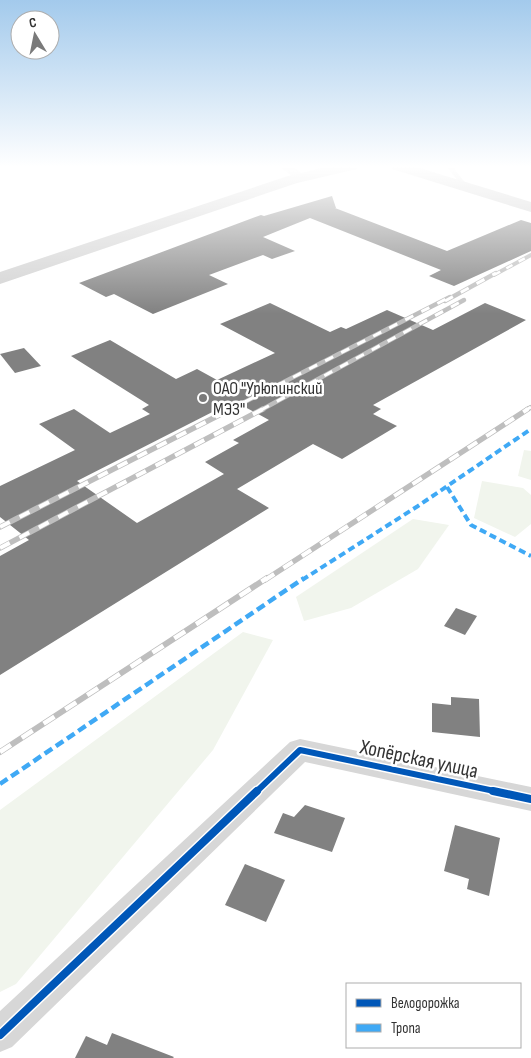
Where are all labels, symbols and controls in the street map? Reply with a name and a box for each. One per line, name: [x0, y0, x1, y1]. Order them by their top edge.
north arrow: [10, 10, 60, 60]
text: С: [28, 14, 38, 32]
place label: ОАО "Урюпинский МЭЗ": [213, 378, 323, 420]
marker: ОАО "Урюпинский МЭЗ": [197, 392, 209, 404]
street label: Хопёрская улица: [357, 734, 480, 784]
legend: [346, 983, 521, 1048]
text: Велодорожка: [391, 994, 460, 1013]
text: Тропа: [391, 1019, 421, 1038]

